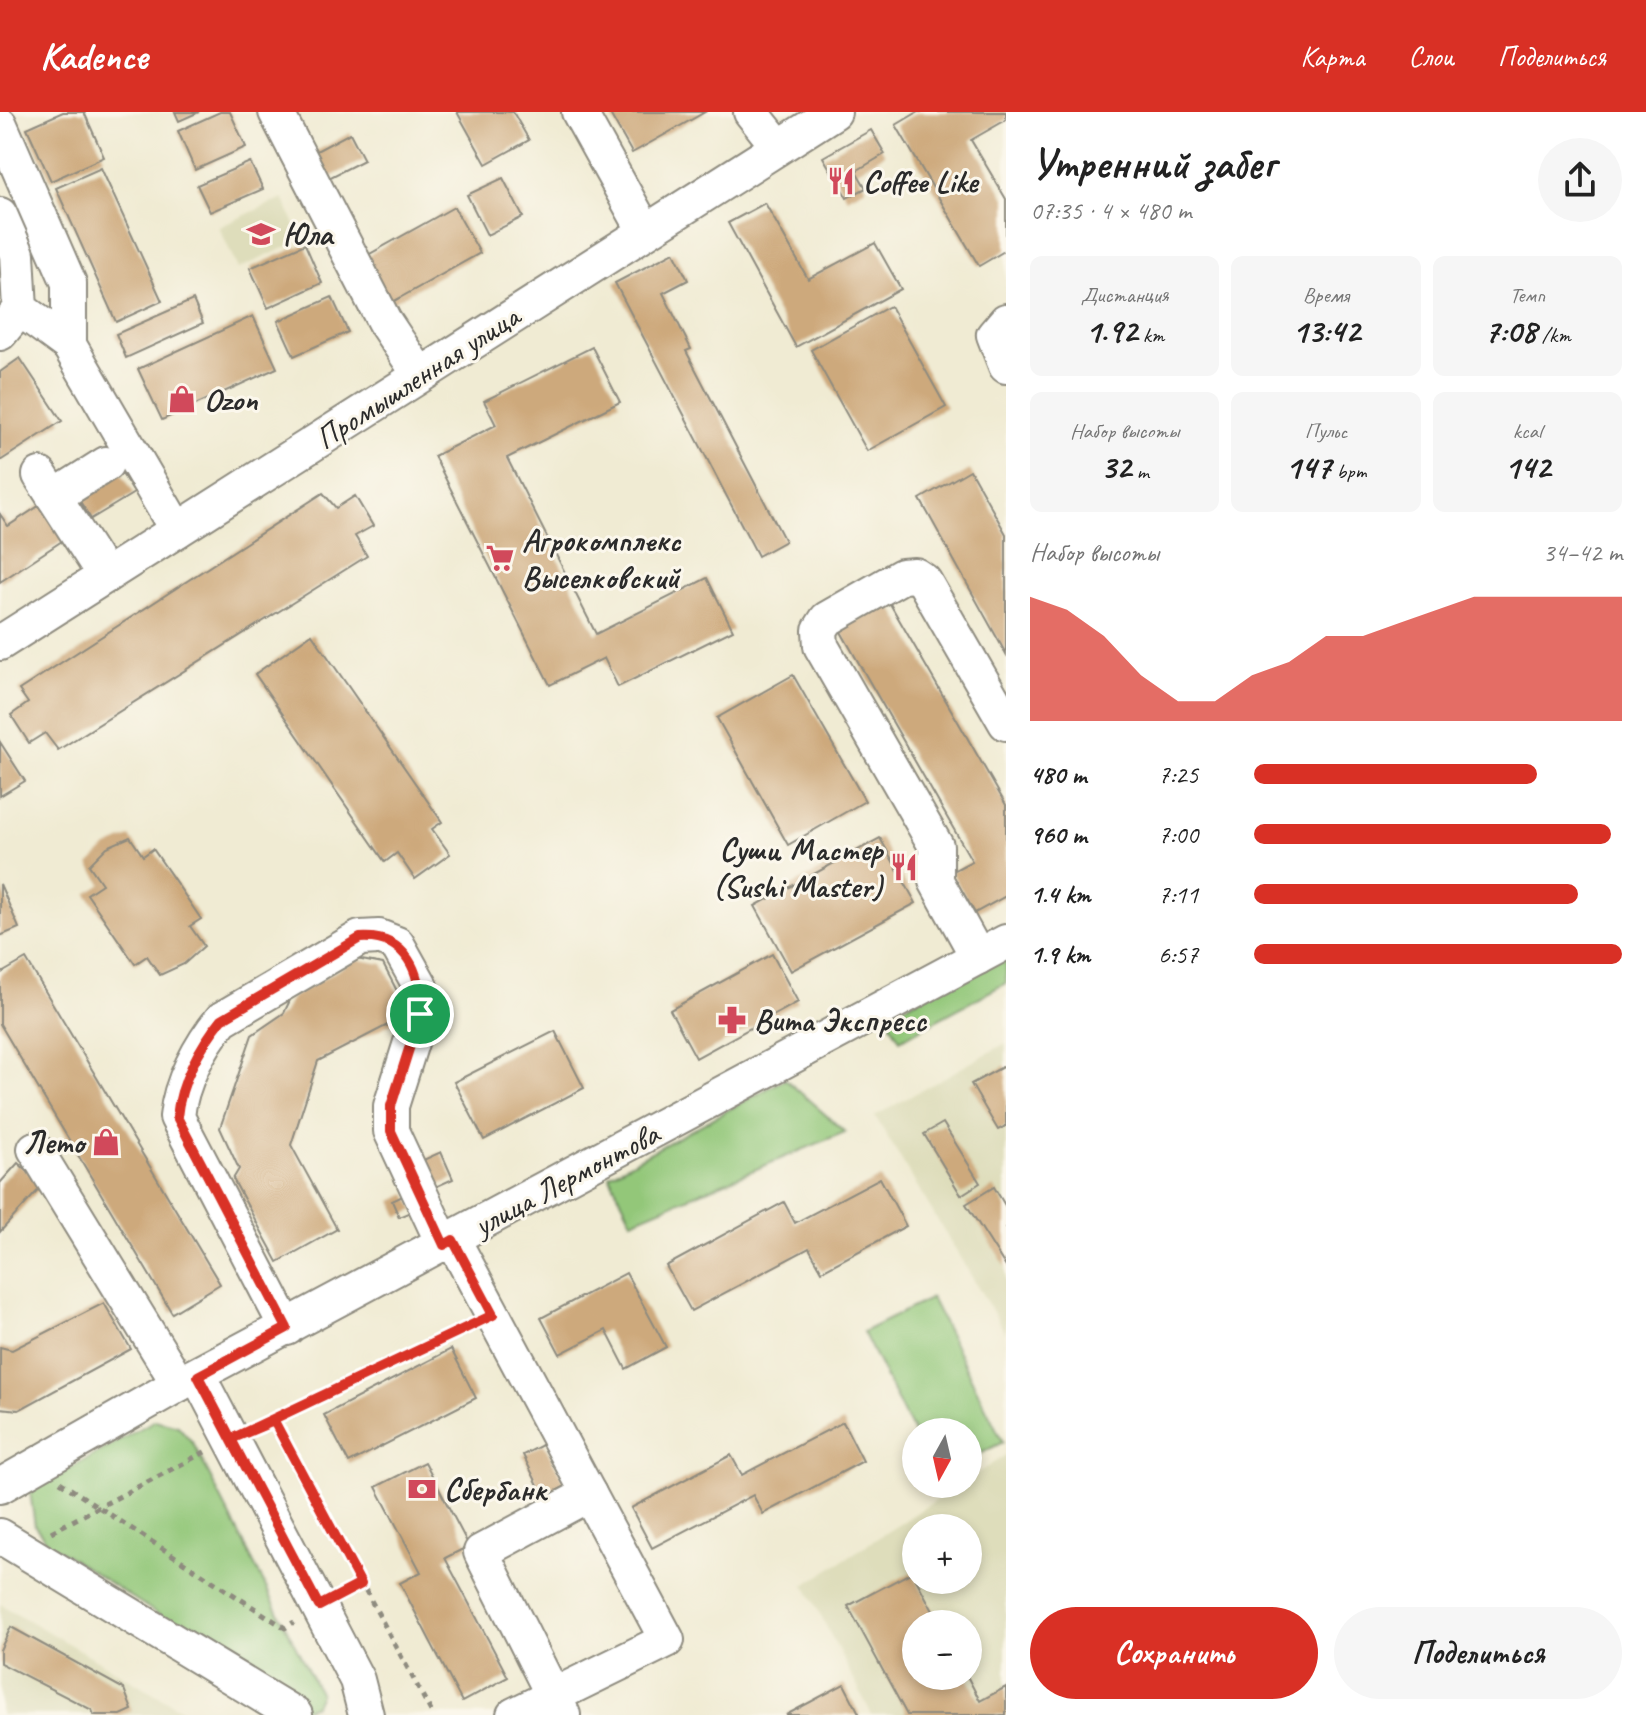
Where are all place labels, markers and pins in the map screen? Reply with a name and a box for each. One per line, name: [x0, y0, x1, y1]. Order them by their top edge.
place label: Coffee Like: [863, 161, 980, 202]
restaurant icon: Coffee Like: [826, 166, 856, 196]
place label: Юла: [283, 214, 335, 255]
school or university icon: Юла: [246, 219, 276, 249]
place label: Ozon: [204, 379, 259, 420]
shop icon: Ozon: [167, 384, 197, 414]
place label: Агрокомплекс Выселковский: [522, 520, 682, 598]
supermarket icon: Агрокомплекс Выселковский: [485, 543, 515, 573]
place label: Суши Мастер (Sushi Master): [713, 829, 884, 907]
restaurant icon: Суши Мастер (Sushi Master): [889, 852, 919, 882]
pin: [386, 980, 454, 1048]
place label: Вита Экспресс: [754, 1000, 928, 1041]
pharmacy icon: Вита Экспресс: [717, 1005, 747, 1035]
place label: Лето: [23, 1122, 87, 1163]
shop icon: Лето: [91, 1127, 121, 1157]
place label: Сбербанк: [444, 1469, 548, 1510]
bank icon: Сбербанк: [407, 1474, 437, 1504]

